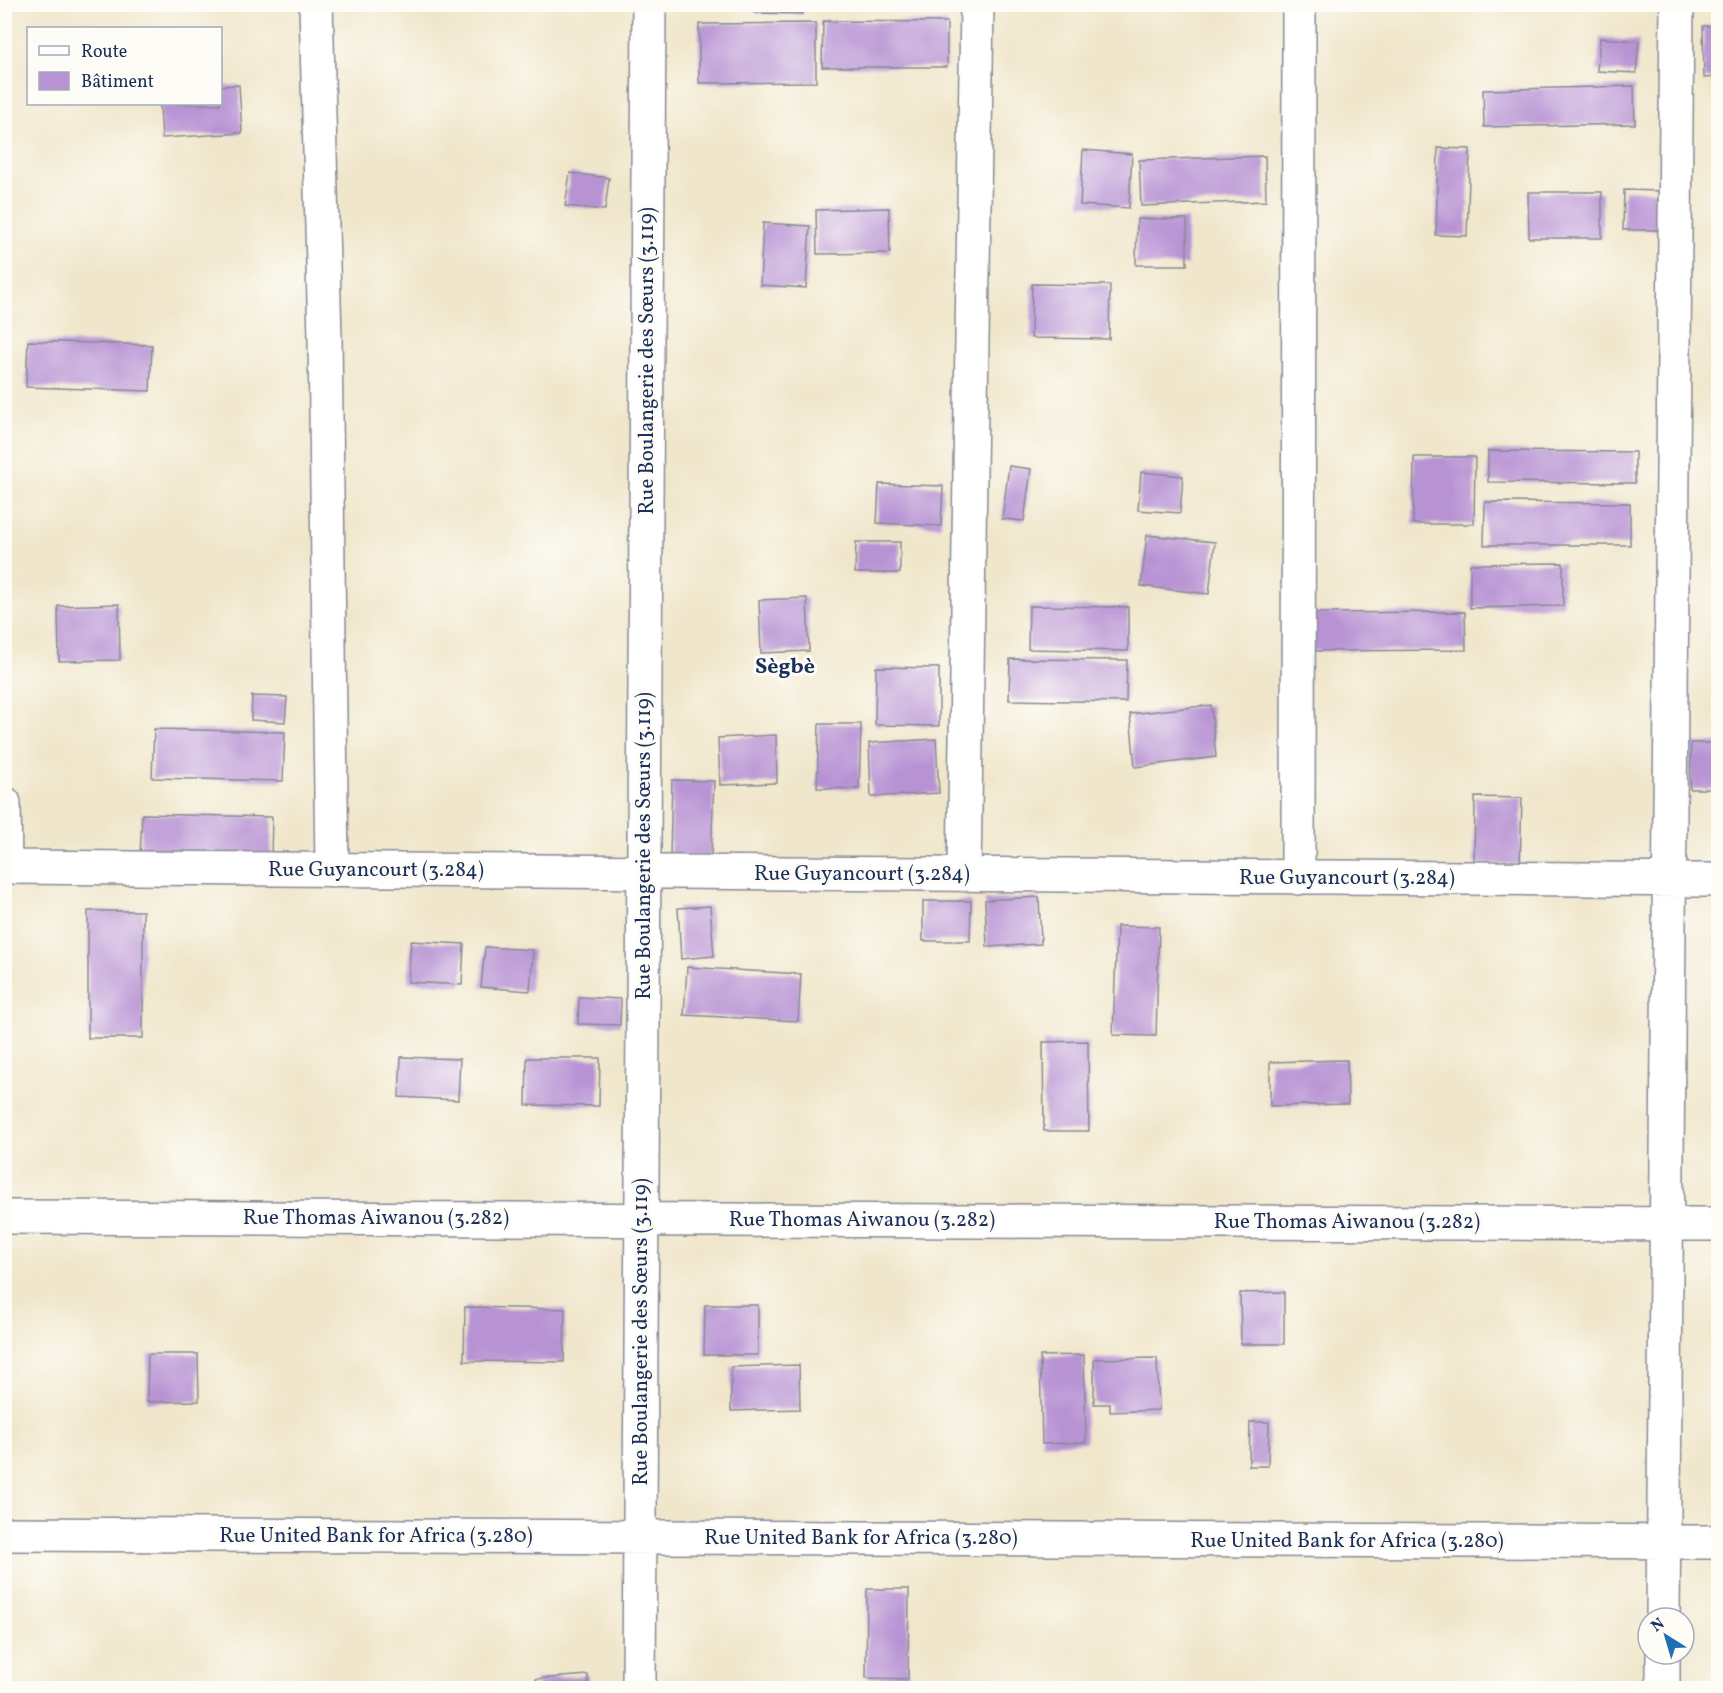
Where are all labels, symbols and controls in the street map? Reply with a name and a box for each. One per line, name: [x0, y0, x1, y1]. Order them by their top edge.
legend: [27, 27, 222, 105]
text: Route: [81, 40, 127, 65]
text: Bâtiment: [81, 70, 154, 95]
street label: Rue Boulangerie des Sœurs (3.119): [633, 207, 662, 515]
district label: Sègbè: [755, 652, 815, 683]
street label: Rue Boulangerie des Sœurs (3.119): [630, 692, 659, 1000]
street label: Rue Guyancourt (3.284): [268, 856, 484, 885]
street label: Rue Guyancourt (3.284): [754, 860, 970, 889]
street label: Rue Guyancourt (3.284): [1239, 864, 1455, 893]
street label: Rue Boulangerie des Sœurs (3.119): [627, 1178, 656, 1486]
street label: Rue Thomas Aiwanou (3.282): [243, 1204, 509, 1233]
street label: Rue Thomas Aiwanou (3.282): [729, 1206, 995, 1235]
street label: Rue Thomas Aiwanou (3.282): [1214, 1208, 1480, 1237]
street label: Rue United Bank for Africa (3.280): [219, 1522, 533, 1551]
street label: Rue United Bank for Africa (3.280): [704, 1524, 1018, 1553]
street label: Rue United Bank for Africa (3.280): [1190, 1527, 1504, 1556]
north arrow: [1636, 1606, 1696, 1666]
text: N: [1647, 1613, 1670, 1638]

